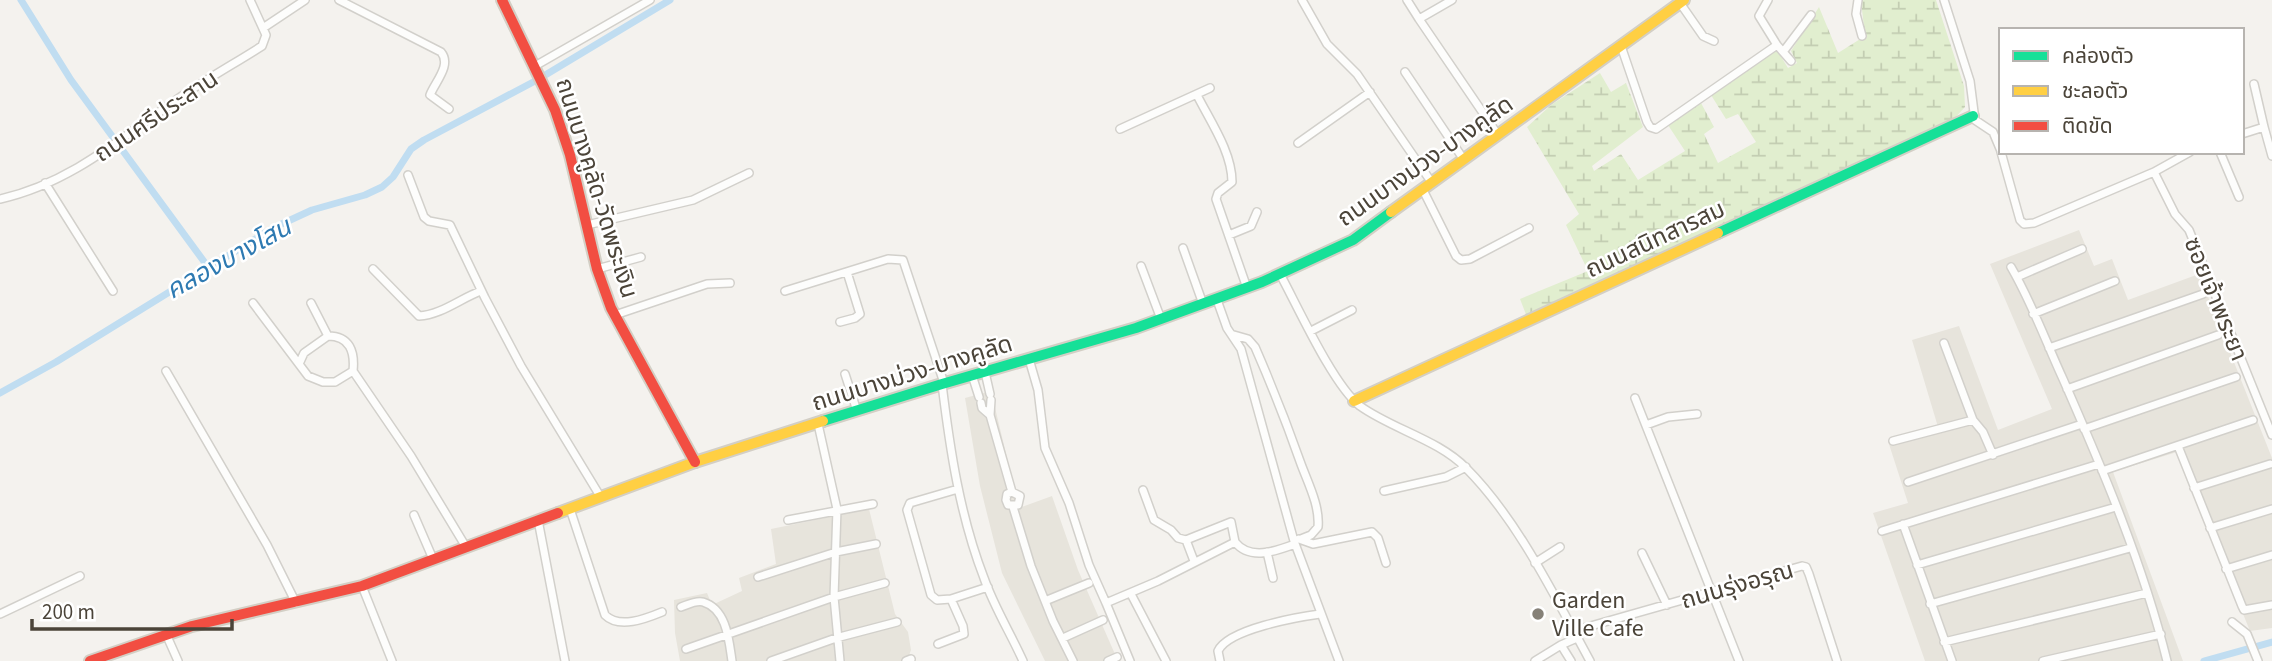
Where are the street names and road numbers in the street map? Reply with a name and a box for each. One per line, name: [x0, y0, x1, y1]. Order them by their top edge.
street label: ถนนศรีประสาน: [87, 62, 225, 171]
street label: ถนนบางคูลัด-วัดพระเงิน: [546, 74, 647, 303]
street label: ถนนบางม่วง-บางคูลัด: [1330, 87, 1521, 235]
street label: ถนนสนิทสารสม: [1580, 192, 1731, 287]
street label: ซอยเจ้าพระยา: [2175, 232, 2256, 366]
street label: ถนนบางม่วง-บางคูลัด: [807, 326, 1017, 421]
street label: ถนนรุ่งอรุณ: [1677, 553, 1798, 618]

